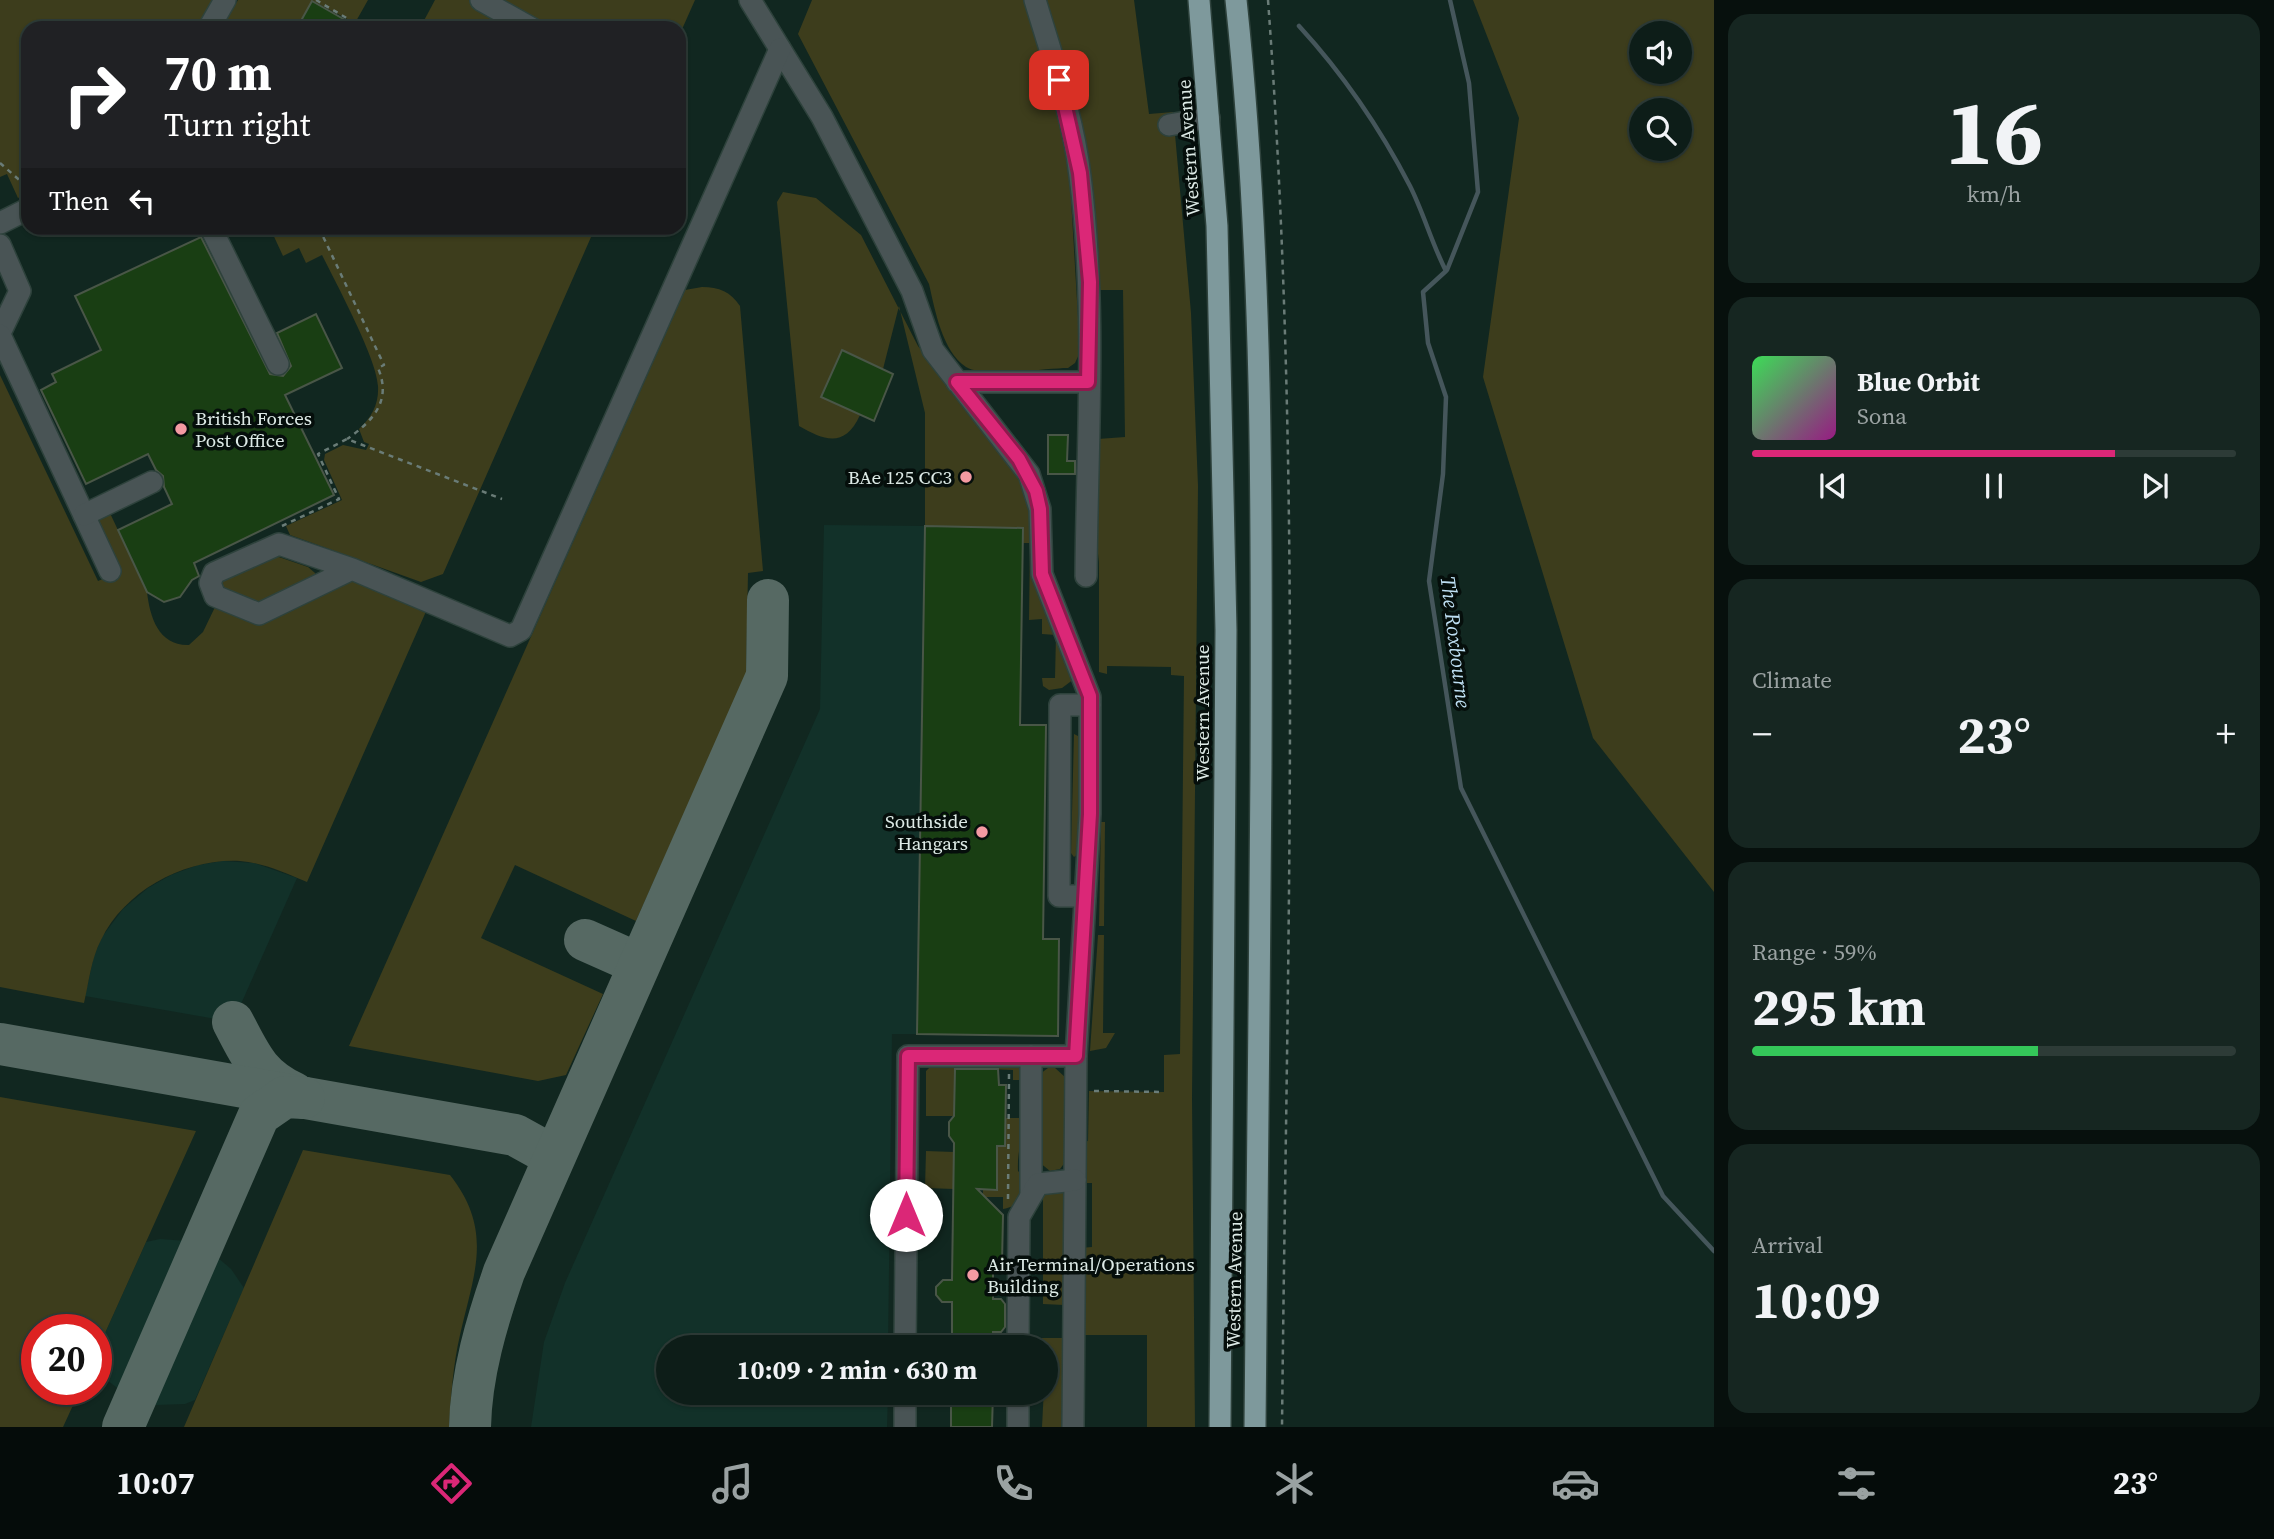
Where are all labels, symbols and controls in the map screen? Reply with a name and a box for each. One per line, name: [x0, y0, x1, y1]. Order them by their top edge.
map controls: [1629, 21, 1692, 161]
button: sound: [1629, 21, 1692, 84]
text: 70 m: [164, 39, 272, 106]
icon: right: [49, 49, 140, 140]
pin: [1029, 50, 1089, 110]
icon: arrive: [1040, 61, 1078, 99]
text: 16: [1945, 70, 2043, 194]
street label: Western Avenue: [1170, 79, 1206, 217]
button: search: [1629, 98, 1692, 161]
text: Turn right: [164, 103, 310, 147]
text: km/h: [1967, 178, 2021, 210]
icon: left: [123, 182, 161, 220]
text: Then: [49, 183, 109, 219]
text: Blue Orbit: [1857, 364, 1980, 400]
text: Sona: [1857, 400, 1907, 432]
place label: British Forces Post Office: [195, 405, 312, 453]
marker: British Forces Post Office: [173, 421, 189, 437]
place label: BAe 125 CC3: [848, 464, 952, 490]
icon: previous: [1814, 467, 1852, 505]
icon: pause: [1975, 467, 2013, 505]
icon: next: [2136, 467, 2174, 505]
marker: BAe 125 CC3: [958, 469, 974, 485]
water label: The Roxbourne: [1434, 574, 1479, 710]
street label: Western Avenue: [1189, 644, 1215, 782]
text: Climate: [1752, 664, 1832, 696]
text: 23°: [1957, 699, 2031, 770]
text: −: [1752, 708, 1772, 760]
text: +: [2216, 708, 2236, 760]
place label: Southside Hangars: [885, 808, 968, 856]
marker: Southside Hangars: [974, 824, 990, 840]
text: Range · 59%: [1752, 936, 1877, 968]
text: 295 km: [1752, 971, 1926, 1042]
position arrow: [869, 1178, 943, 1252]
street label: Western Avenue: [1220, 1211, 1248, 1349]
text: Arrival: [1752, 1229, 1823, 1261]
place label: Air Terminal/Operations Building: [987, 1251, 1195, 1299]
text: 10:09: [1752, 1264, 1880, 1335]
marker: Air Terminal/Operations Building: [965, 1267, 981, 1283]
speed limit sign: 20: [21, 1314, 112, 1405]
text: 10:09 · 2 min · 630 m: [737, 1352, 977, 1388]
icon: directions: [427, 1459, 476, 1508]
icon: music: [708, 1459, 757, 1508]
icon: phone: [989, 1459, 1038, 1508]
icon: climate: [1270, 1459, 1319, 1508]
icon: car: [1551, 1459, 1600, 1508]
icon: filters: [1832, 1459, 1881, 1508]
text: 10:07: [116, 1461, 195, 1505]
text: 23°: [2113, 1461, 2158, 1505]

